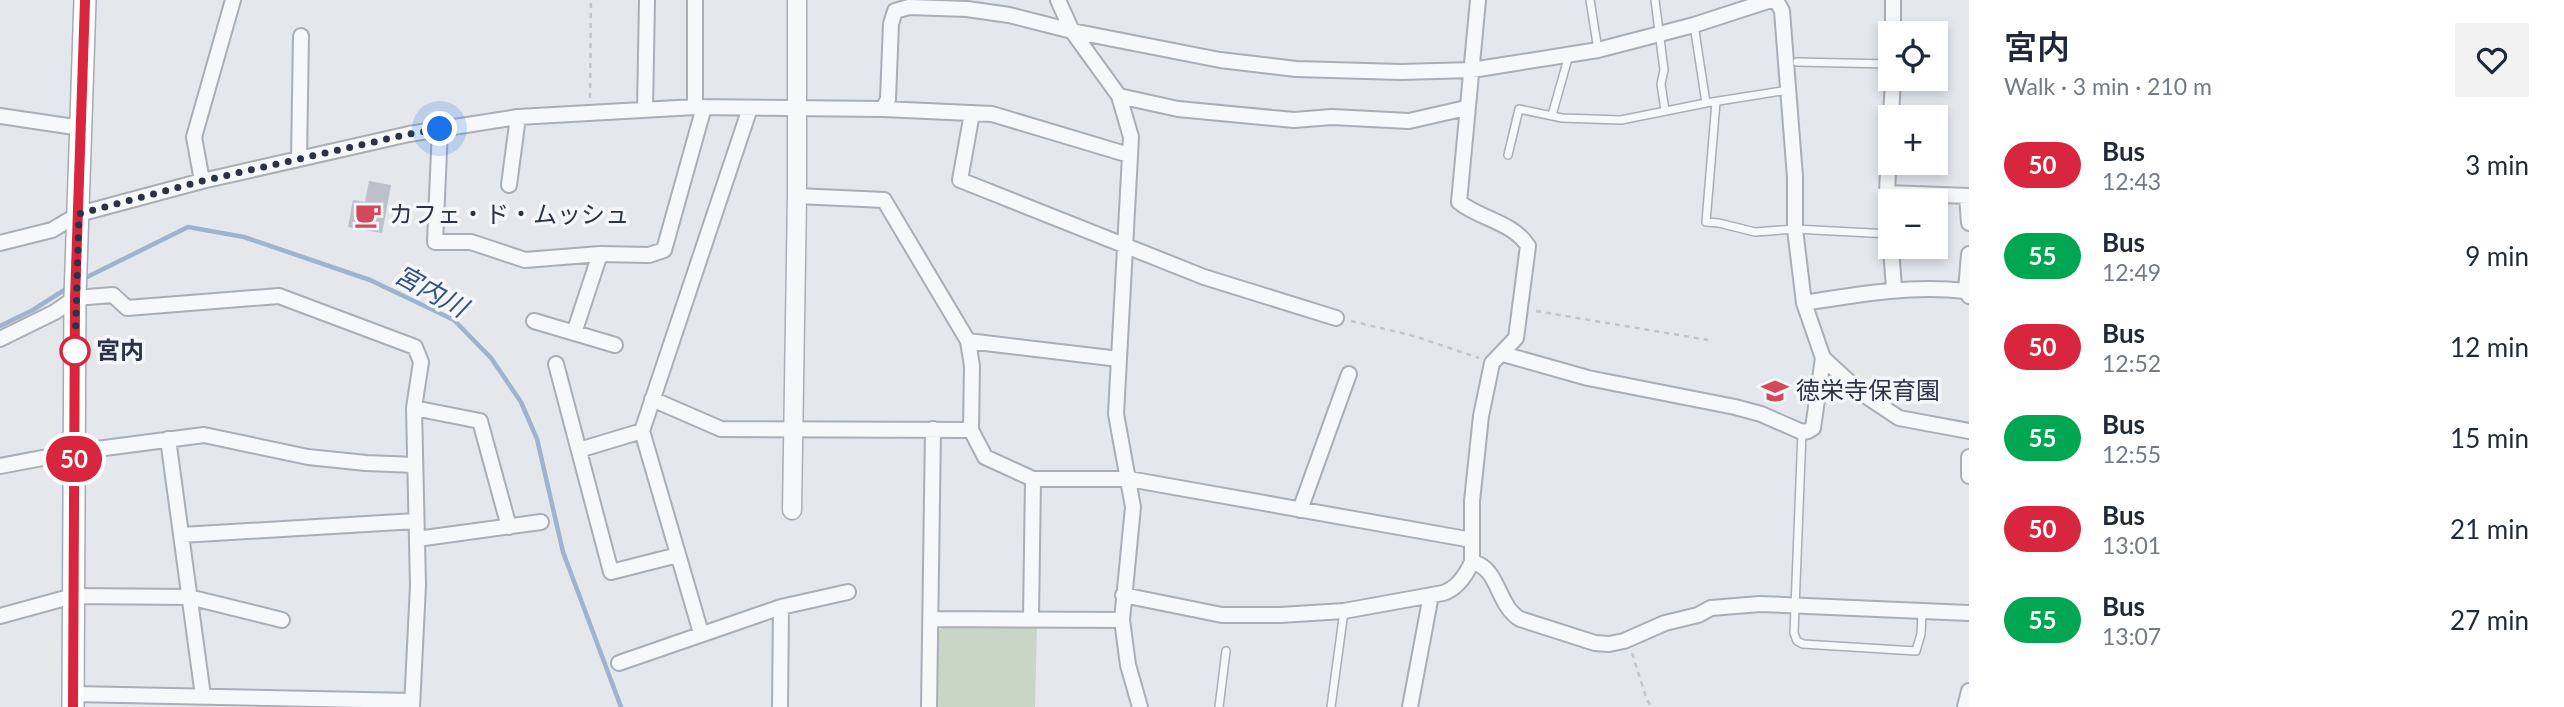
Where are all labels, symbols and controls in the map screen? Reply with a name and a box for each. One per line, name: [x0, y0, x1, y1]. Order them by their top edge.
map controls: [1878, 21, 1948, 259]
button: locate: [1878, 21, 1948, 91]
button: heart: [2455, 23, 2529, 97]
text: 宮内: [2004, 26, 2070, 66]
text: Walk · 3 min · 210 m: [2004, 72, 2212, 100]
button: +: [1878, 105, 1948, 175]
your location: [422, 111, 457, 146]
text: Bus: [2102, 135, 2145, 167]
text: 3 min: [2465, 149, 2529, 181]
text: 50: [2029, 150, 2056, 179]
text: 12:43: [2102, 167, 2161, 195]
button: −: [1878, 189, 1948, 259]
place label: カフェ・ド・ムッシュ: [389, 199, 629, 228]
cafe icon: カフェ・ド・ムッシュ: [353, 200, 383, 230]
text: Bus: [2102, 226, 2145, 258]
text: 9 min: [2465, 240, 2529, 272]
text: 55: [2029, 241, 2056, 270]
water label: 宮内川: [390, 257, 476, 324]
text: 12:49: [2102, 258, 2161, 286]
text: Bus: [2102, 317, 2145, 349]
text: 12 min: [2450, 331, 2529, 363]
text: 50: [2029, 332, 2056, 361]
place label: 宮内: [96, 335, 144, 364]
marker: 宮内: [60, 336, 90, 366]
text: 12:52: [2102, 349, 2161, 377]
place label: 徳栄寺保育園: [1796, 375, 1940, 404]
school or university icon: 徳栄寺保育園: [1760, 376, 1790, 406]
text: Bus: [2102, 408, 2145, 440]
text: 15 min: [2450, 422, 2529, 454]
text: 55: [2029, 423, 2056, 452]
line badge: 50: [42, 436, 105, 482]
text: 12:55: [2102, 440, 2161, 468]
text: 50: [60, 444, 88, 473]
text: Bus: [2102, 499, 2145, 531]
text: 21 min: [2450, 513, 2529, 545]
text: 50: [2029, 514, 2056, 543]
text: 13:01: [2102, 531, 2161, 559]
text: Bus: [2102, 590, 2145, 622]
text: 27 min: [2450, 604, 2529, 636]
text: 55: [2029, 605, 2056, 634]
text: 13:07: [2102, 622, 2161, 650]

